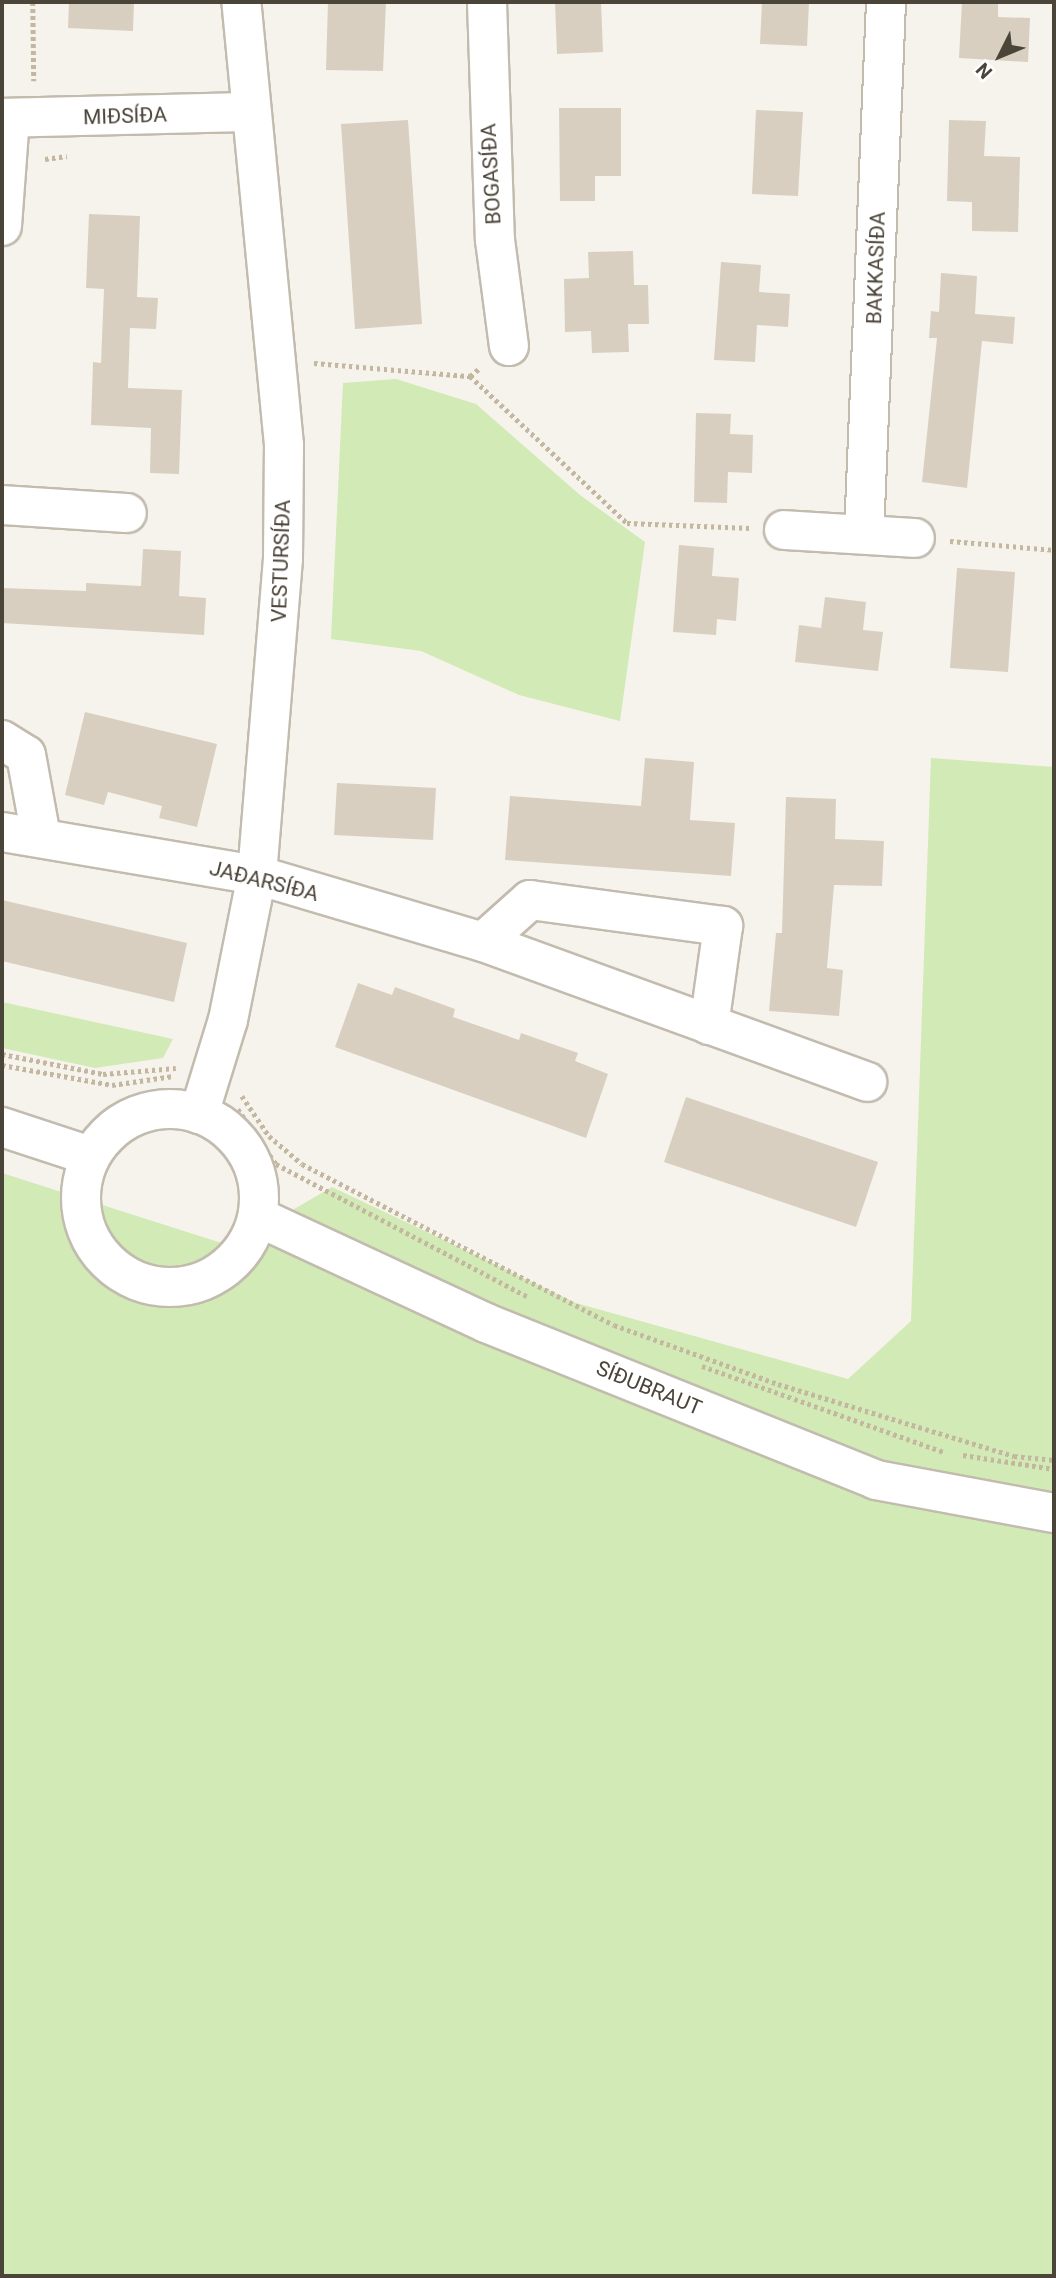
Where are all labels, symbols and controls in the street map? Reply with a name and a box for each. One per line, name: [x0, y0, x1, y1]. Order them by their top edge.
north arrow: [965, 21, 1035, 91]
text: N: [971, 58, 997, 83]
street label: MIÐSÍÐA: [83, 102, 167, 130]
street label: BOGASÍÐA: [476, 123, 506, 225]
street label: BAKKASÍÐA: [861, 211, 891, 325]
street label: VESTURSÍÐA: [266, 499, 296, 623]
street label: JAÐARSÍÐA: [207, 855, 321, 907]
street label: SÍÐUBRAUT: [593, 1355, 705, 1421]

